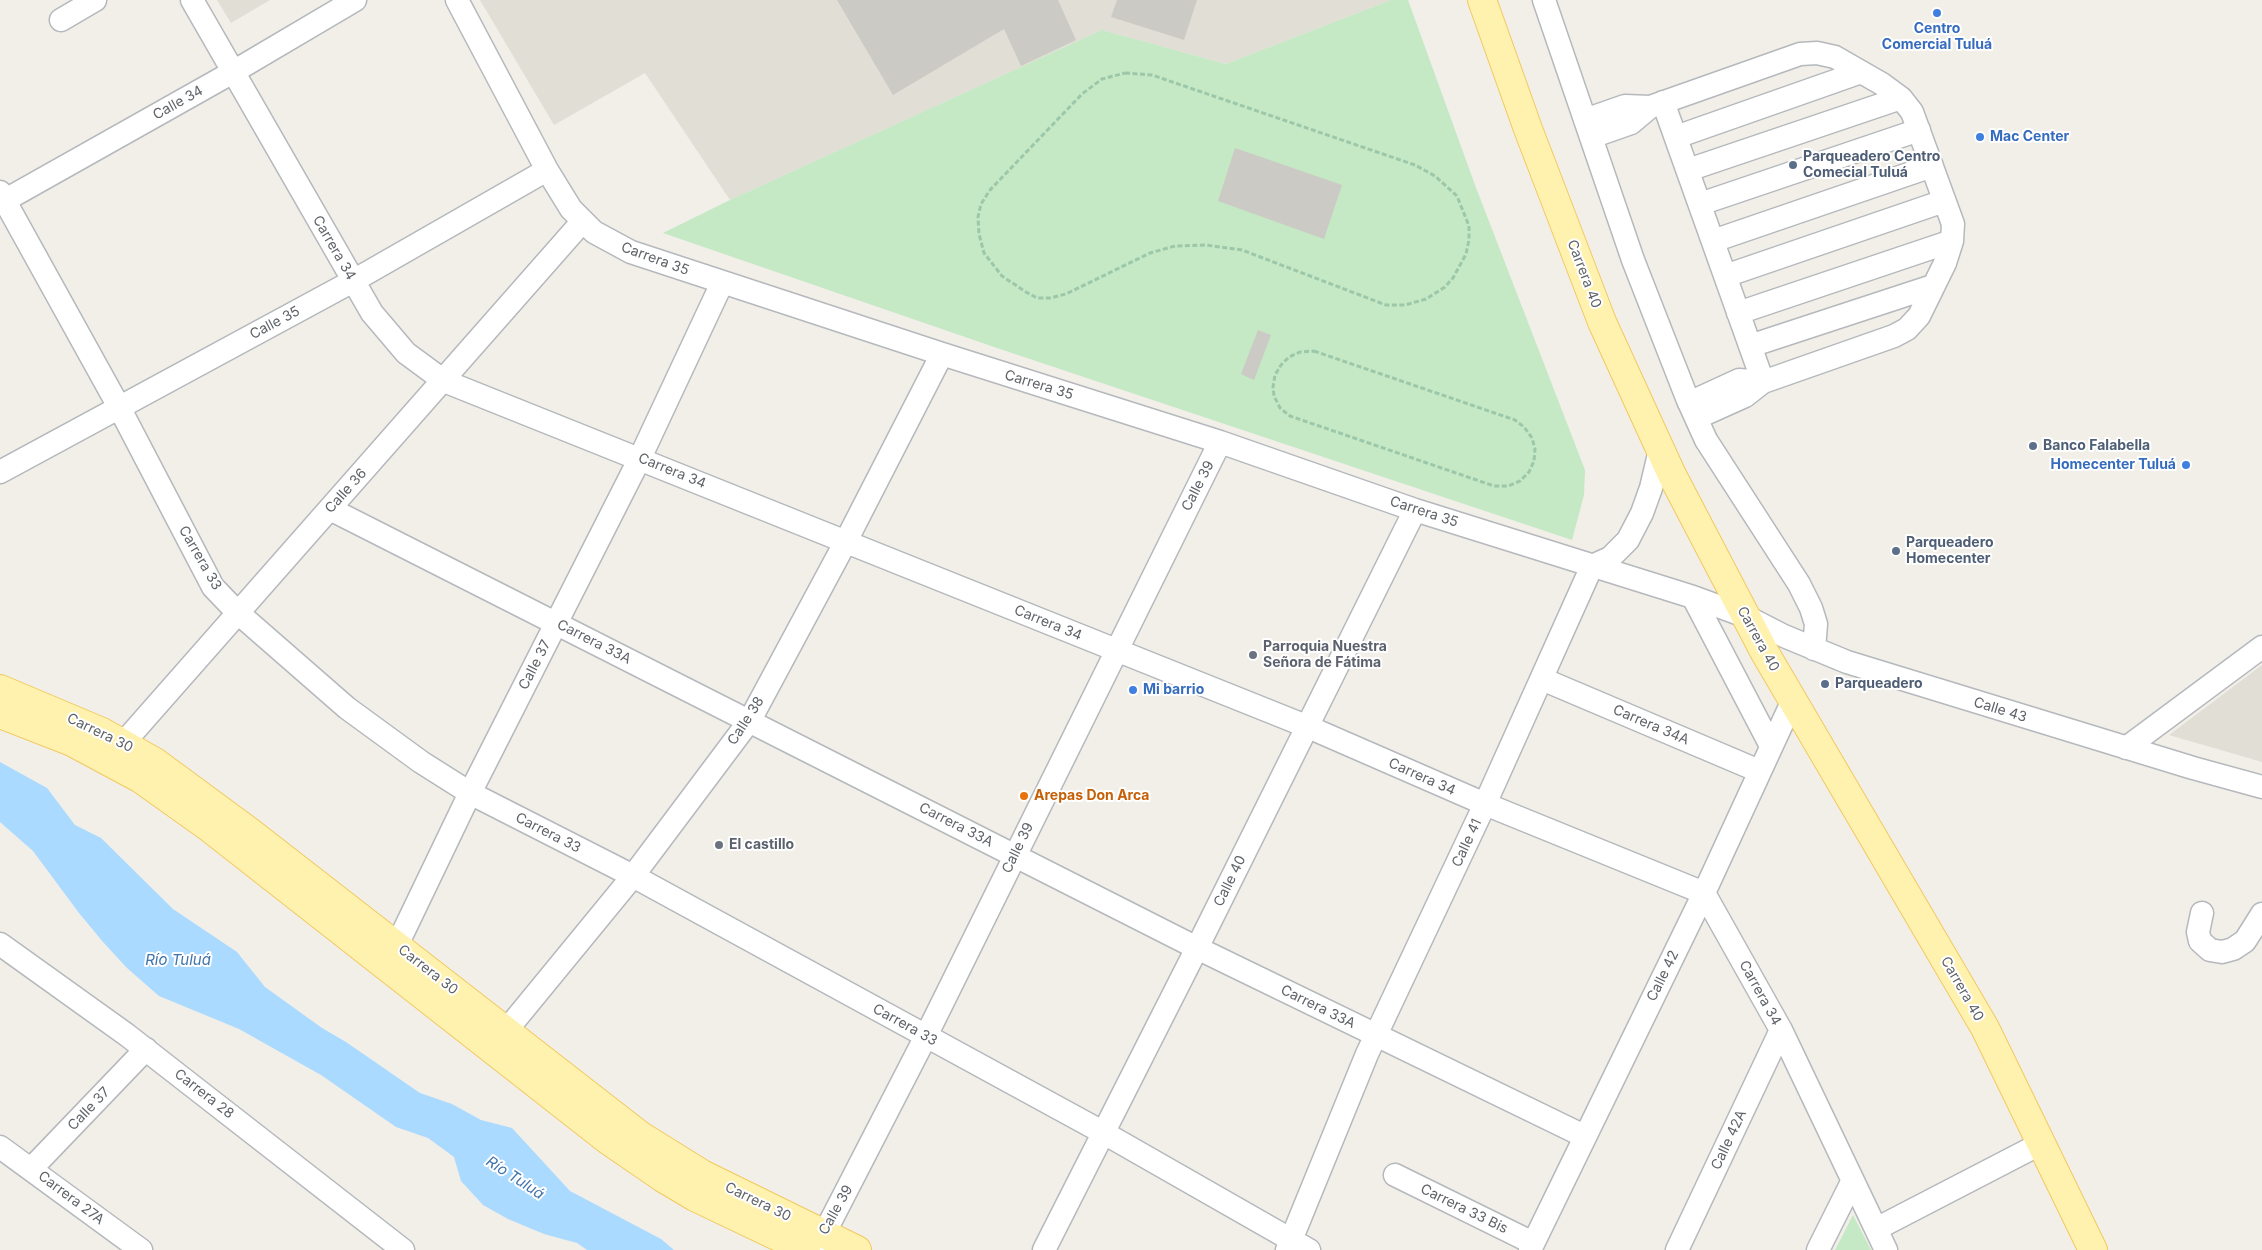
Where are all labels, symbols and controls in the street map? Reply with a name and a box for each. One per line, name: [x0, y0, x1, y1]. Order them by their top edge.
marker: Centro Comercial Tuluá: [1931, 7, 1943, 19]
place label: Centro Comercial Tuluá: [1882, 21, 1992, 54]
street label: Calle 34: [150, 82, 206, 124]
place label: Mac Center: [1990, 129, 2069, 145]
marker: Mac Center: [1974, 131, 1986, 143]
place label: Parqueadero Centro Comecial Tuluá: [1803, 149, 1940, 182]
marker: Parqueadero Centro Comecial Tuluá: [1787, 159, 1799, 171]
street label: Carrera 34: [309, 213, 359, 283]
street label: Carrera 40: [1563, 238, 1605, 310]
street label: Carrera 35: [619, 239, 691, 279]
street label: Calle 35: [247, 303, 303, 343]
street label: Carrera 35: [1003, 367, 1075, 403]
place label: Banco Falabella: [2043, 438, 2150, 454]
marker: Banco Falabella: [2027, 440, 2039, 452]
street label: Carrera 34: [636, 450, 708, 492]
place label: Homecenter Tuluá: [2051, 457, 2176, 473]
street label: Calle 39: [1178, 458, 1218, 514]
marker: Homecenter Tuluá: [2180, 459, 2192, 471]
street label: Calle 36: [322, 465, 370, 517]
street label: Carrera 35: [1388, 493, 1460, 531]
street label: Carrera 33: [175, 523, 225, 593]
place label: Parqueadero Homecenter: [1906, 535, 1994, 568]
marker: Parqueadero Homecenter: [1890, 545, 1902, 557]
street label: Carrera 34: [1012, 602, 1084, 644]
street label: Carrera 40: [1733, 604, 1783, 674]
street label: Carrera 33A: [554, 616, 634, 668]
street label: Calle 37: [515, 637, 555, 693]
place label: Parroquia Nuestra Señora de Fátima: [1263, 639, 1387, 672]
marker: Parroquia Nuestra Señora de Fátima: [1247, 649, 1259, 661]
place label: Parqueadero: [1835, 676, 1923, 692]
marker: Parqueadero: [1819, 678, 1831, 690]
place label: Mi barrio: [1143, 682, 1204, 698]
marker: Mi barrio: [1127, 684, 1139, 696]
street label: Calle 38: [724, 694, 768, 748]
street label: Calle 43: [1971, 694, 2029, 726]
street label: Carrera 34A: [1610, 701, 1692, 749]
street label: Carrera 30: [64, 710, 136, 756]
street label: Carrera 34: [1386, 755, 1458, 799]
place label: Arepas Don Arca: [1034, 788, 1149, 804]
marker: Arepas Don Arca: [1018, 790, 1030, 802]
street label: Carrera 33A: [916, 799, 996, 851]
street label: Carrera 33: [512, 809, 584, 857]
street label: Calle 41: [1449, 816, 1485, 870]
street label: Calle 39: [999, 820, 1037, 876]
place label: El castillo: [729, 837, 794, 853]
marker: El castillo: [713, 839, 725, 851]
street label: Calle 40: [1210, 853, 1250, 909]
street label: Carrera 30: [395, 941, 461, 999]
street label: Calle 42: [1643, 948, 1683, 1004]
water label: Río Tuluá: [145, 951, 211, 969]
street label: Carrera 40: [1937, 954, 1987, 1024]
street label: Carrera 34: [1735, 958, 1785, 1028]
street label: Carrera 33A: [1278, 982, 1358, 1032]
street label: Carrera 33: [870, 1000, 940, 1050]
street label: Carrera 28: [171, 1066, 237, 1122]
street label: Calle 37: [64, 1084, 114, 1134]
street label: Calle 42A: [1708, 1107, 1750, 1173]
water label: Río Tuluá: [483, 1153, 547, 1203]
street label: Carrera 27A: [35, 1168, 107, 1228]
street label: Carrera 30: [722, 1179, 794, 1225]
street label: Carrera 33 Bis: [1418, 1181, 1510, 1237]
street label: Calle 39: [815, 1182, 857, 1238]

